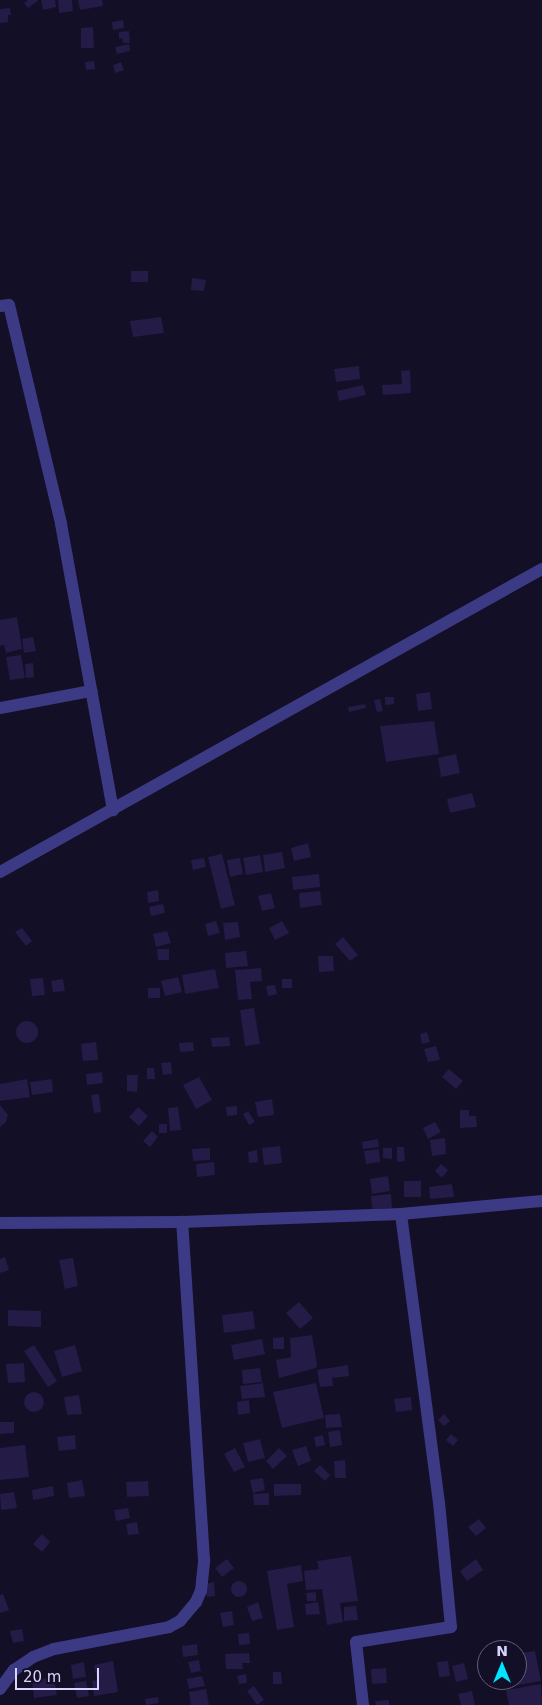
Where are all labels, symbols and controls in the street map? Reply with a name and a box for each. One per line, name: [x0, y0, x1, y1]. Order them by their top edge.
north arrow: [477, 1640, 527, 1690]
text: N: [496, 1643, 508, 1659]
scale bar: [18, 1658, 101, 1690]
text: 20 m: [23, 1668, 61, 1686]

